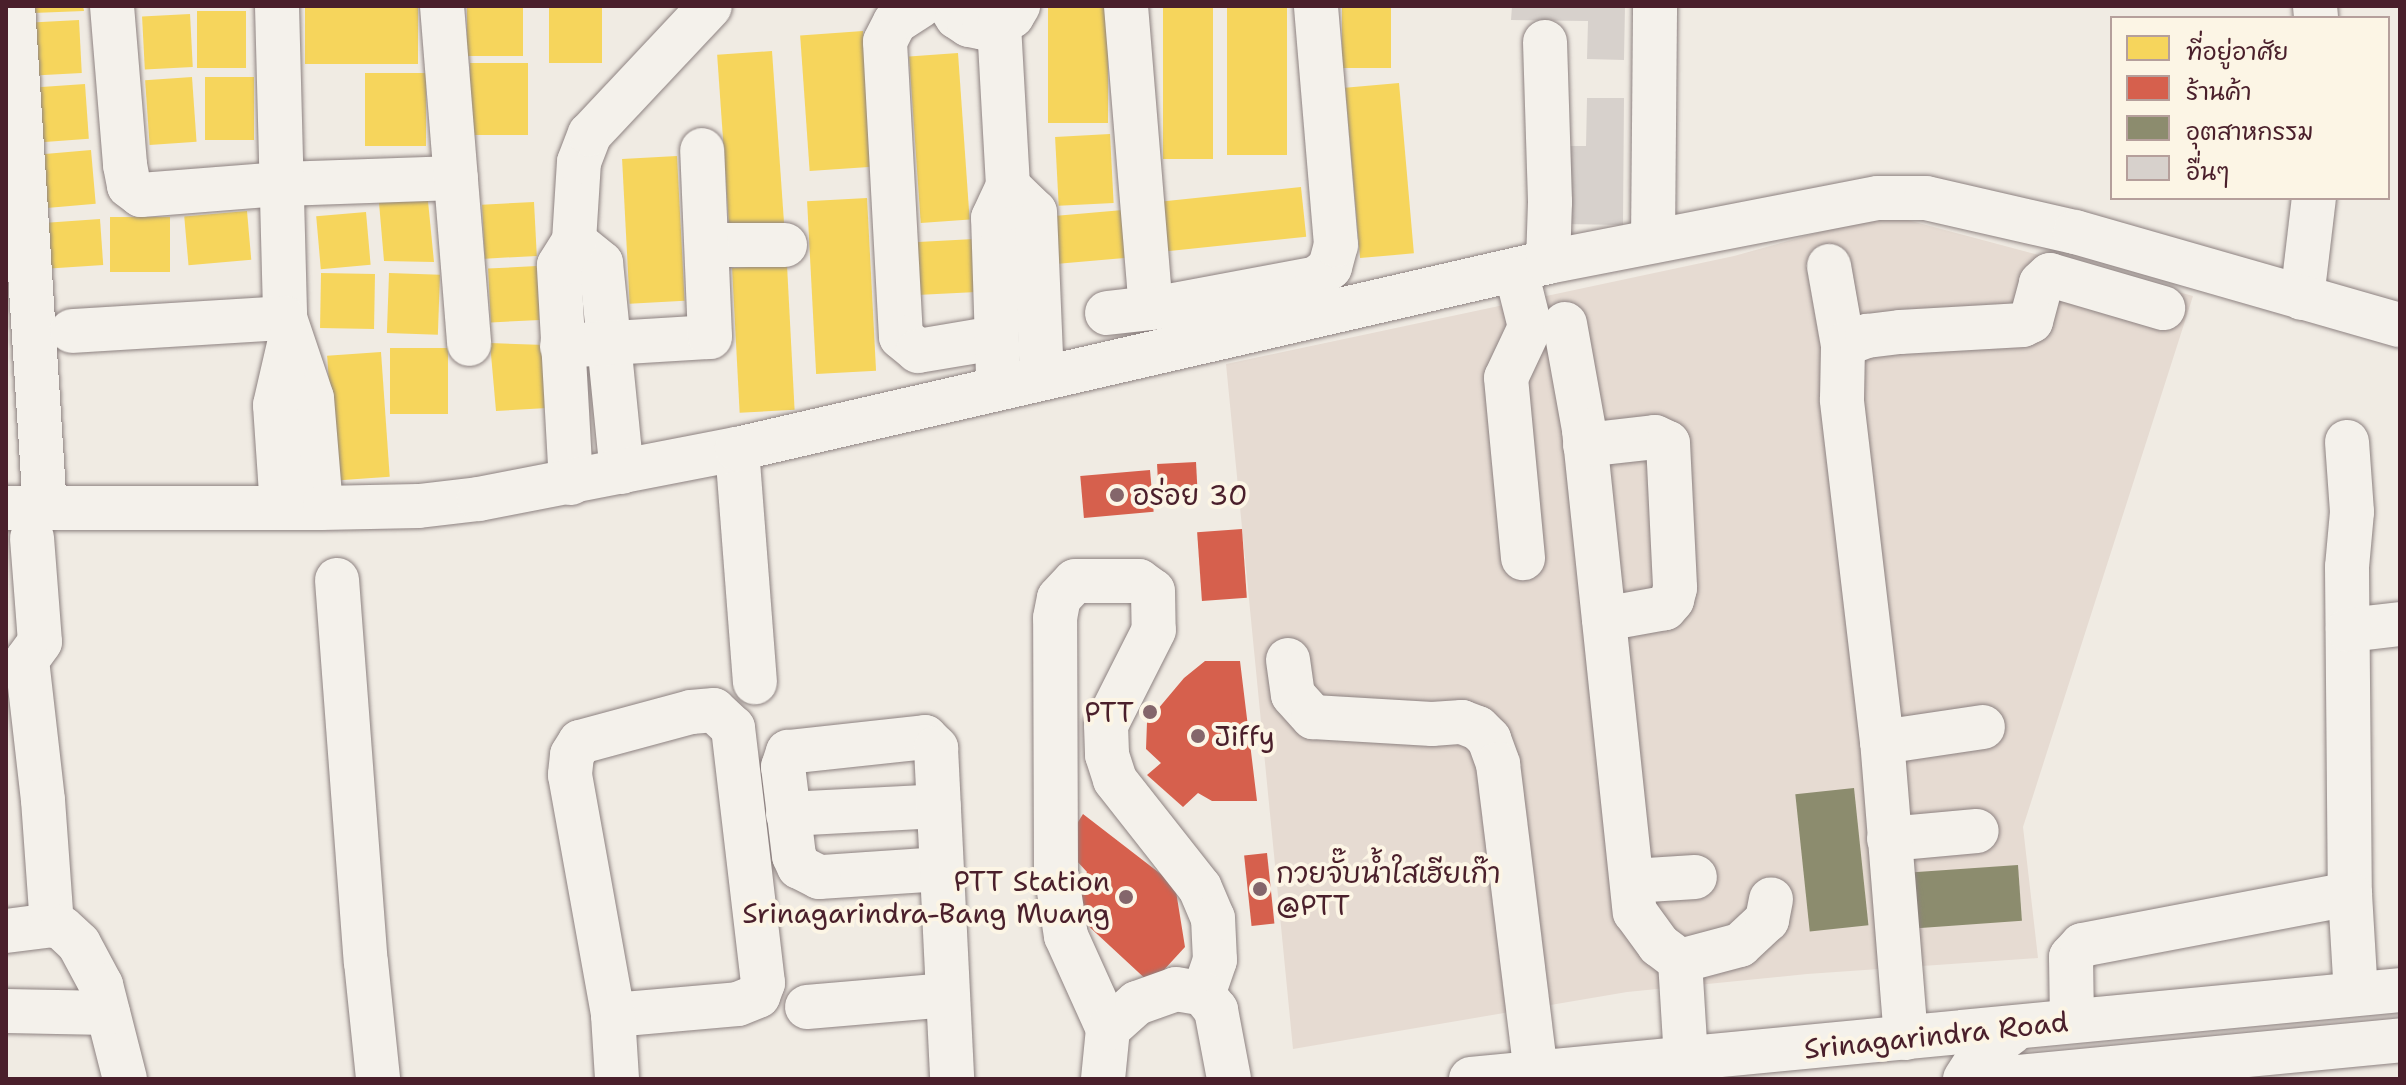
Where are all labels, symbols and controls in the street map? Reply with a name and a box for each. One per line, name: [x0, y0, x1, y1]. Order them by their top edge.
legend: [2110, 16, 2390, 200]
text: ที่อยู่อาศัย: [2186, 36, 2288, 68]
text: ร้านค้า: [2186, 76, 2252, 108]
text: อุตสาหกรรม: [2186, 116, 2314, 148]
text: อื่นๆ: [2186, 156, 2229, 188]
place label: อร่อย 30: [1133, 478, 1248, 512]
marker: อร่อย 30: [1108, 486, 1126, 504]
place label: PTT: [1084, 695, 1134, 729]
marker: PTT: [1141, 703, 1159, 721]
place label: Jiffy: [1214, 719, 1275, 753]
marker: Jiffy: [1189, 727, 1207, 745]
place label: กวยจั๊บน้ำใสเฮียเก๊า @PTT: [1276, 856, 1501, 922]
place label: PTT Station Srinagarindra-Bang Muang: [742, 864, 1110, 930]
marker: กวยจั๊บน้ำใสเฮียเก๊า @PTT: [1251, 880, 1269, 898]
marker: PTT Station Srinagarindra-Bang Muang: [1117, 888, 1135, 906]
street label: Srinagarindra Road: [1802, 1004, 2070, 1066]

